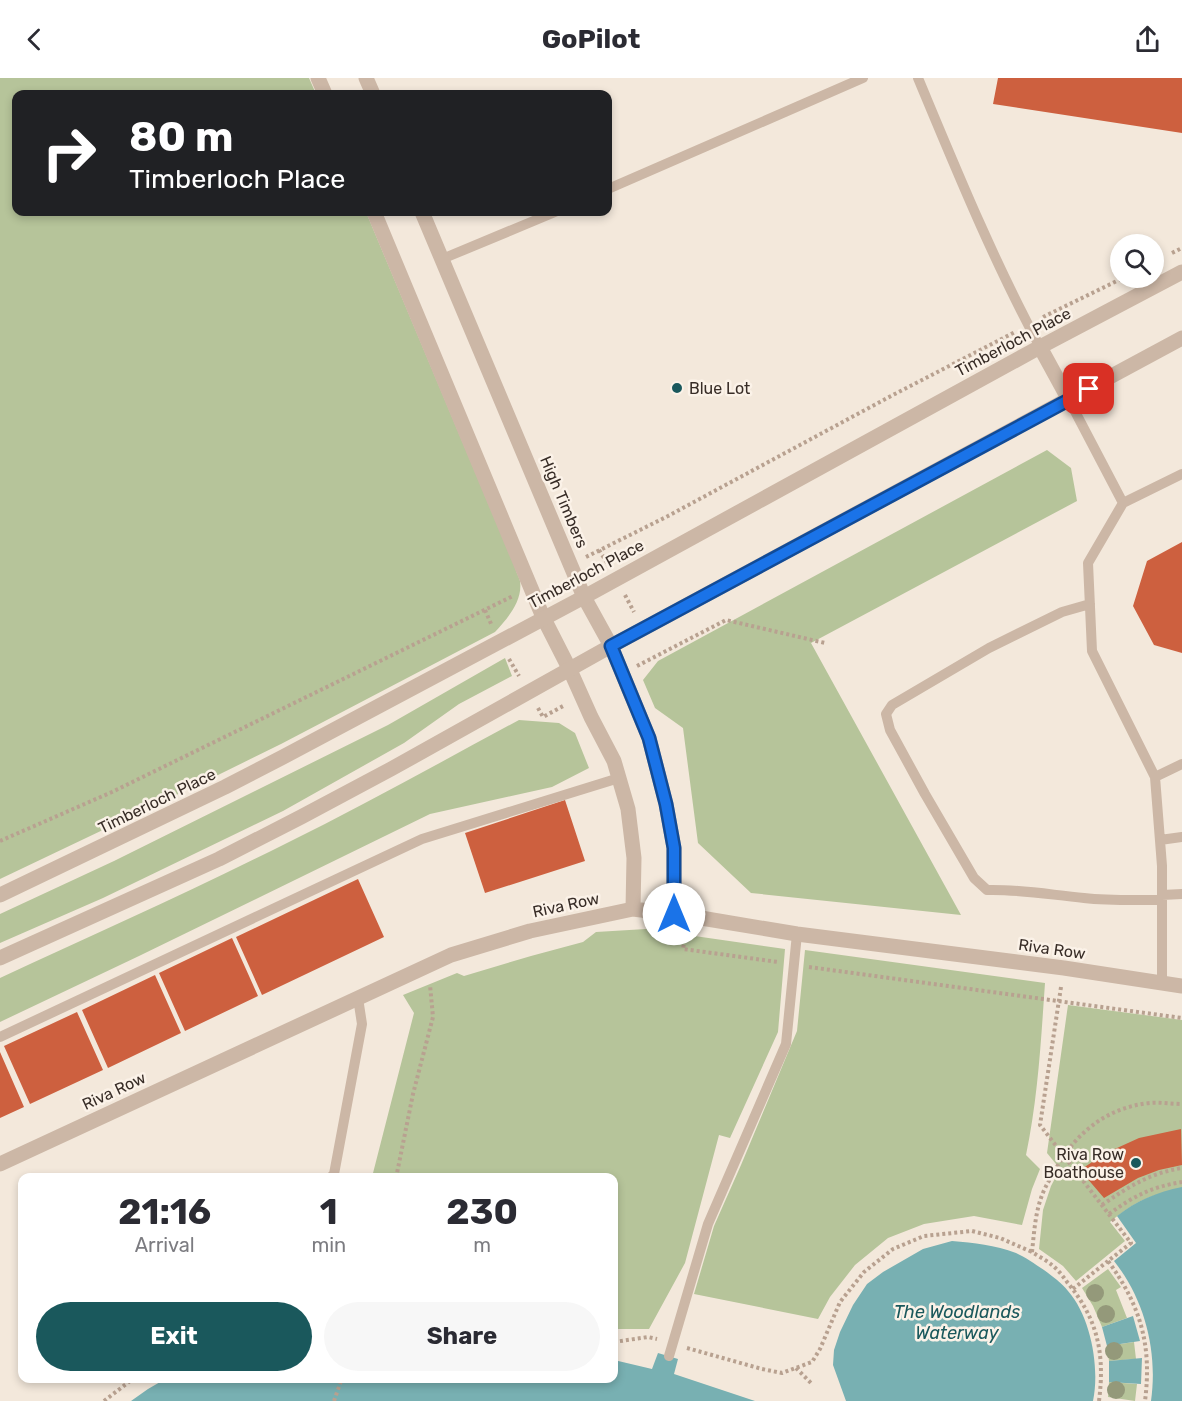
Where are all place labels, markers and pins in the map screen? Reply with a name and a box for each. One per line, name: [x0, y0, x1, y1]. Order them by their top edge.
pin: [1063, 363, 1114, 414]
place label: Blue Lot: [689, 379, 750, 398]
marker: Blue Lot: [670, 381, 684, 395]
place label: Riva Row Boathouse: [1043, 1145, 1124, 1182]
marker: Riva Row Boathouse: [1129, 1156, 1143, 1170]

